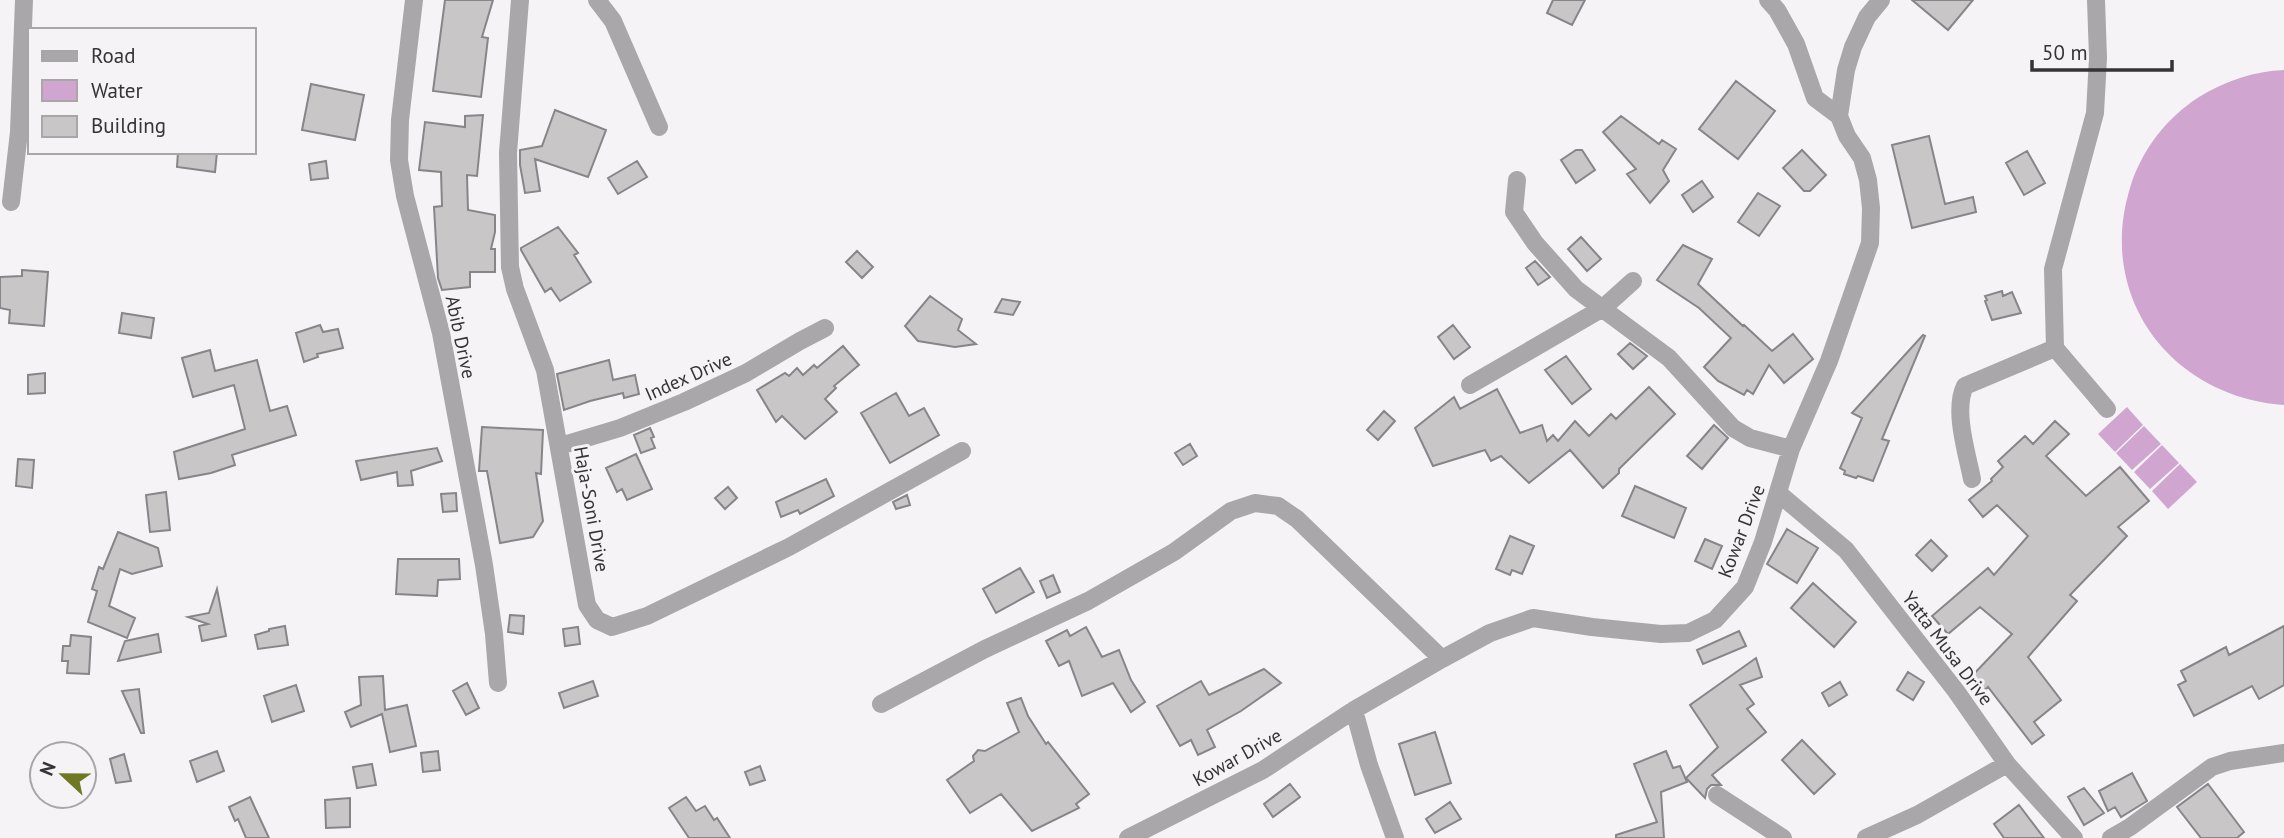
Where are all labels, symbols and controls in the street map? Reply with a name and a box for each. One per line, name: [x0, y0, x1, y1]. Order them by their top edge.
legend: [28, 28, 256, 154]
scale bar: [2032, 28, 2172, 72]
text: 50 m: [2042, 39, 2088, 66]
text: Road: [91, 42, 135, 69]
text: Water: [91, 77, 143, 104]
text: Building: [91, 112, 166, 139]
street label: Abib Drive: [440, 293, 482, 381]
street label: Index Drive: [641, 346, 735, 406]
street label: Haja-Soni Drive: [569, 444, 615, 574]
street label: Kowar Drive: [1712, 481, 1770, 581]
street label: Yatta Musa Drive: [1897, 586, 1999, 710]
street label: Kowar Drive: [1188, 723, 1286, 791]
north arrow: [28, 740, 98, 810]
text: N: [34, 758, 61, 779]

